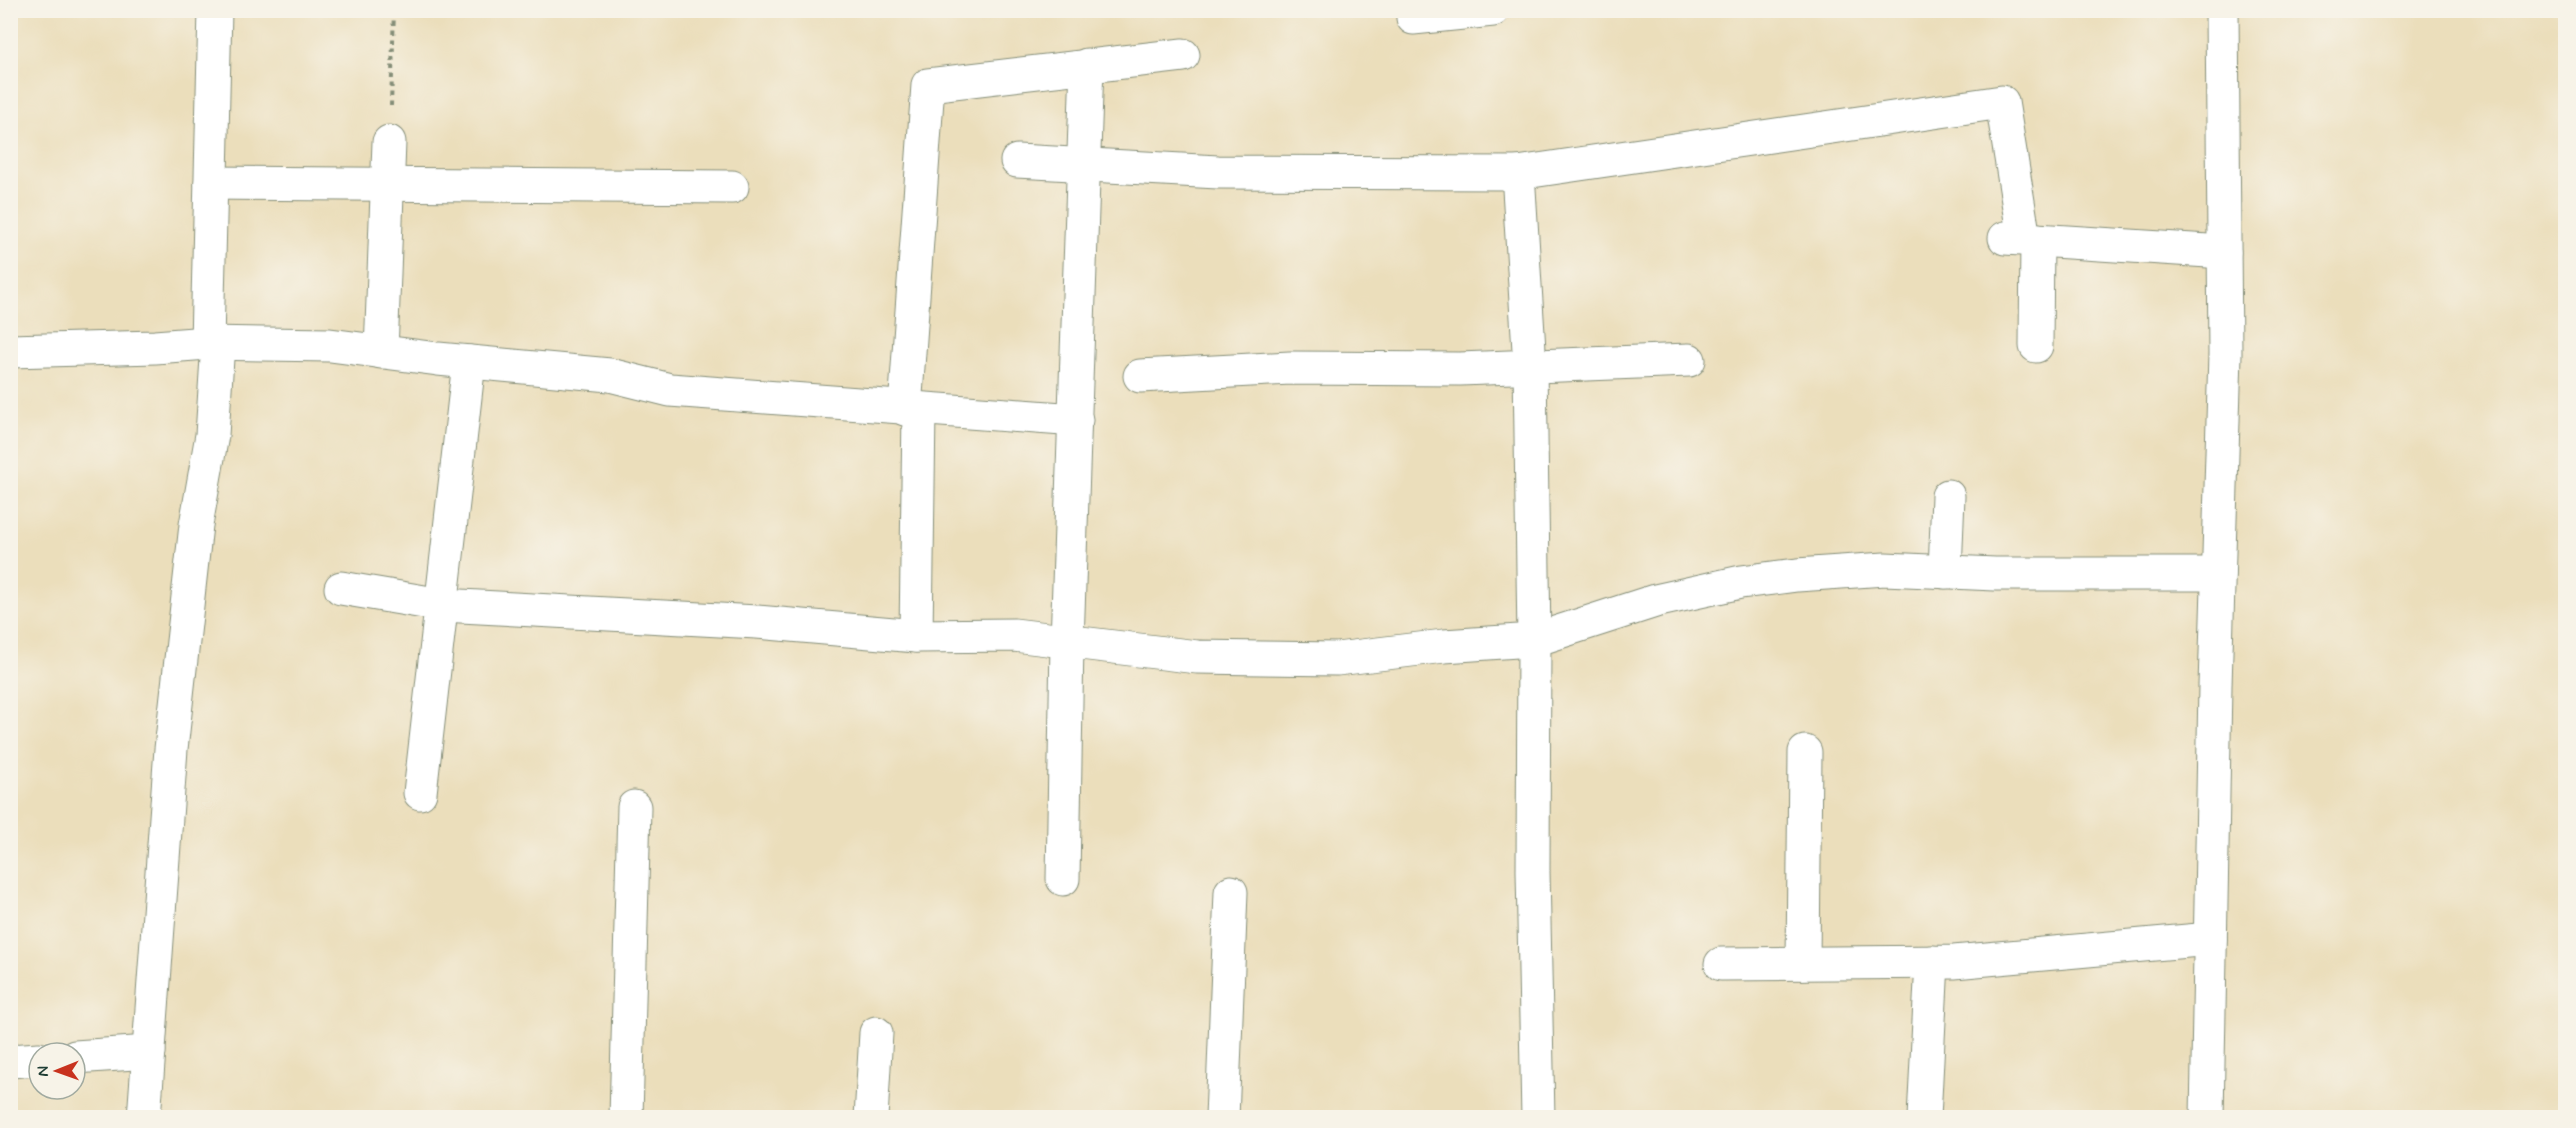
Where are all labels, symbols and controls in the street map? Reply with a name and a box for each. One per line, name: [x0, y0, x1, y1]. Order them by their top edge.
north arrow: [27, 1041, 87, 1101]
text: N: [33, 1066, 54, 1077]

